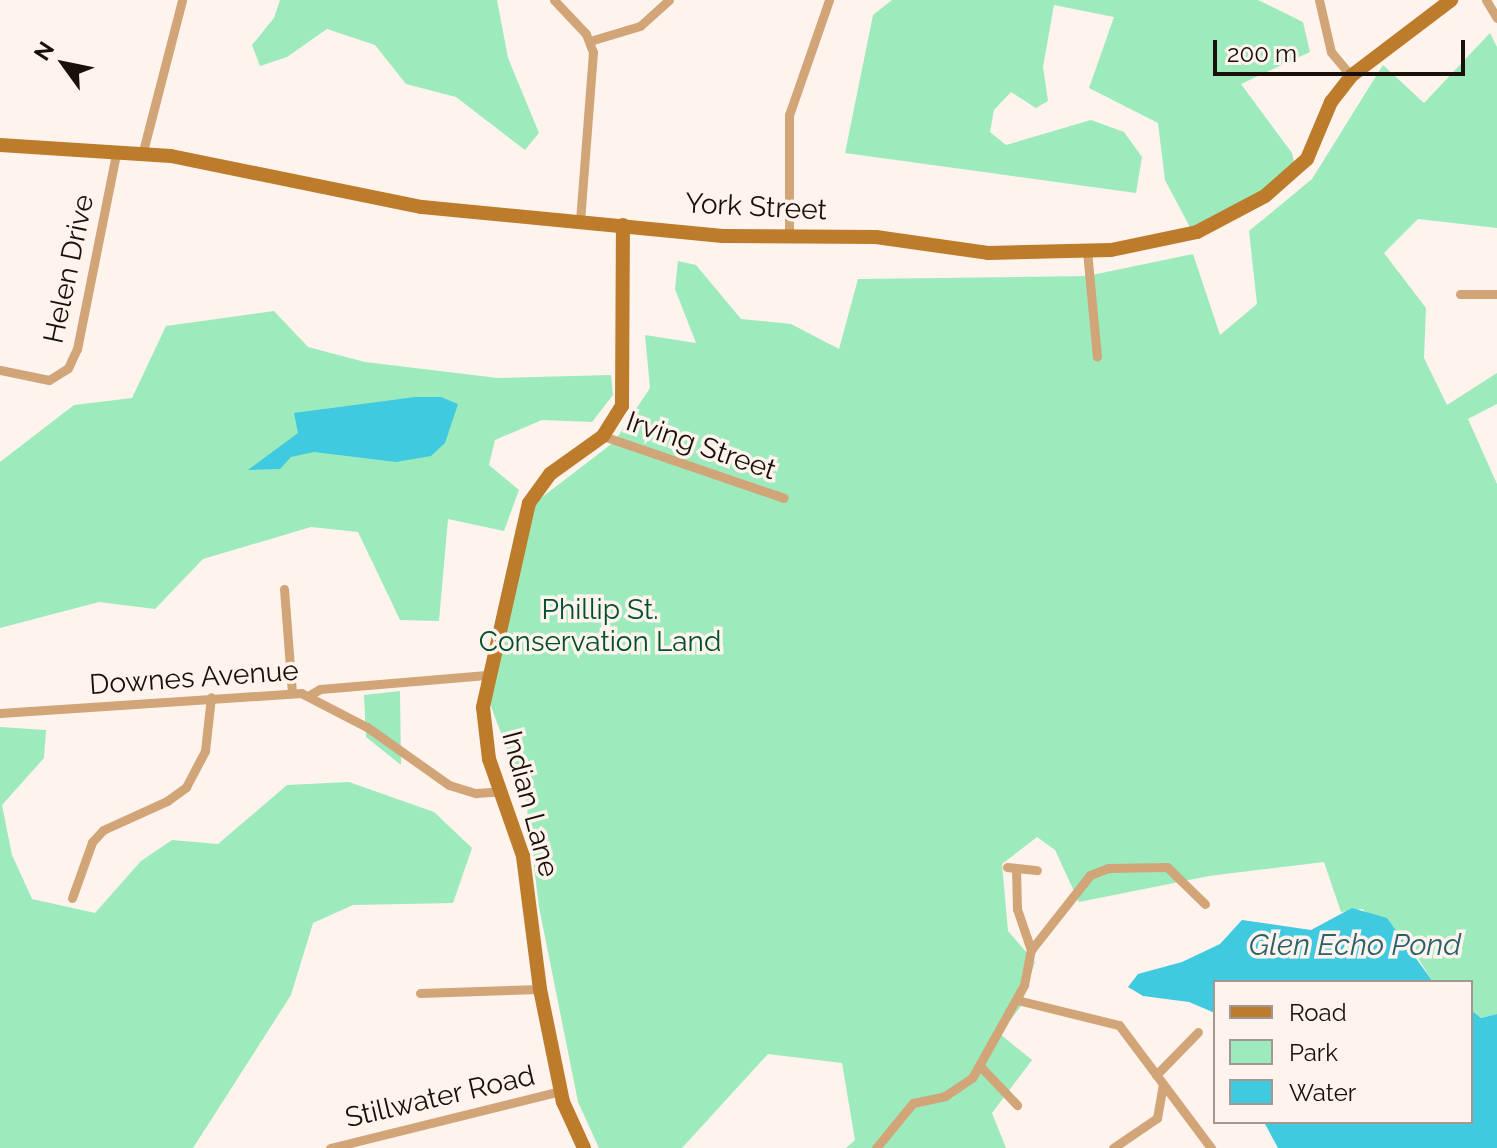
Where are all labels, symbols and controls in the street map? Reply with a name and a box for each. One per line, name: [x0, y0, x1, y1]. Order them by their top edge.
north arrow: [24, 24, 104, 104]
scale bar: [1217, 24, 1469, 74]
text: N: [28, 37, 59, 65]
text: 200 m: [1227, 39, 1297, 68]
street label: York Street: [684, 187, 828, 227]
street label: Helen Drive: [37, 192, 101, 346]
street label: Irving Street: [622, 405, 780, 487]
park label: Phillip St. Conservation Land: [479, 593, 721, 659]
street label: Downes Avenue: [88, 654, 300, 702]
street label: Indian Lane: [494, 727, 566, 881]
water label: Glen Echo Pond: [1249, 927, 1461, 963]
legend: [1213, 980, 1473, 1124]
text: Road: [1289, 998, 1347, 1027]
text: Park: [1289, 1038, 1338, 1067]
street label: Stillwater Road: [342, 1059, 538, 1135]
text: Water: [1289, 1078, 1356, 1107]

